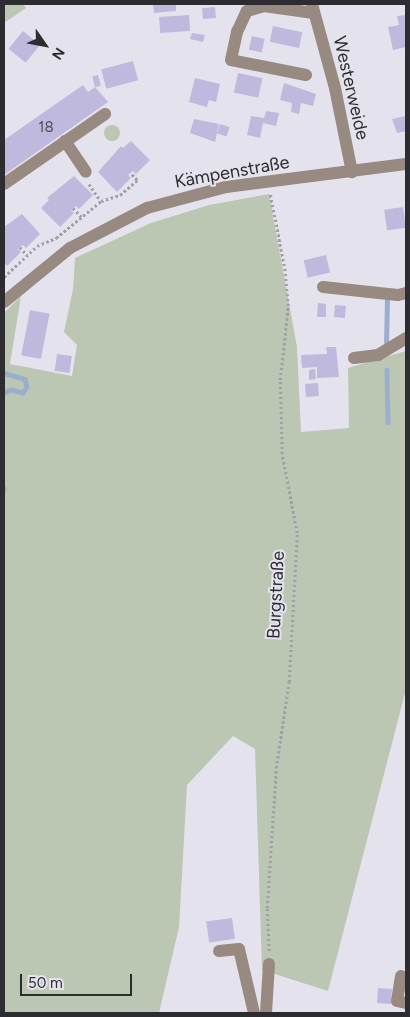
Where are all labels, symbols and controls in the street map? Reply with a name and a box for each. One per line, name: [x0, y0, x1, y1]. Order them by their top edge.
north arrow: [20, 20, 70, 70]
street label: Westerweide: [329, 34, 373, 142]
text: N: [48, 44, 68, 63]
house number: 18: [38, 119, 54, 137]
street label: Kämpenstraße: [173, 151, 291, 193]
street label: Burgstraße: [263, 550, 289, 640]
scale bar: [22, 964, 135, 996]
text: 50 m: [28, 974, 63, 992]

